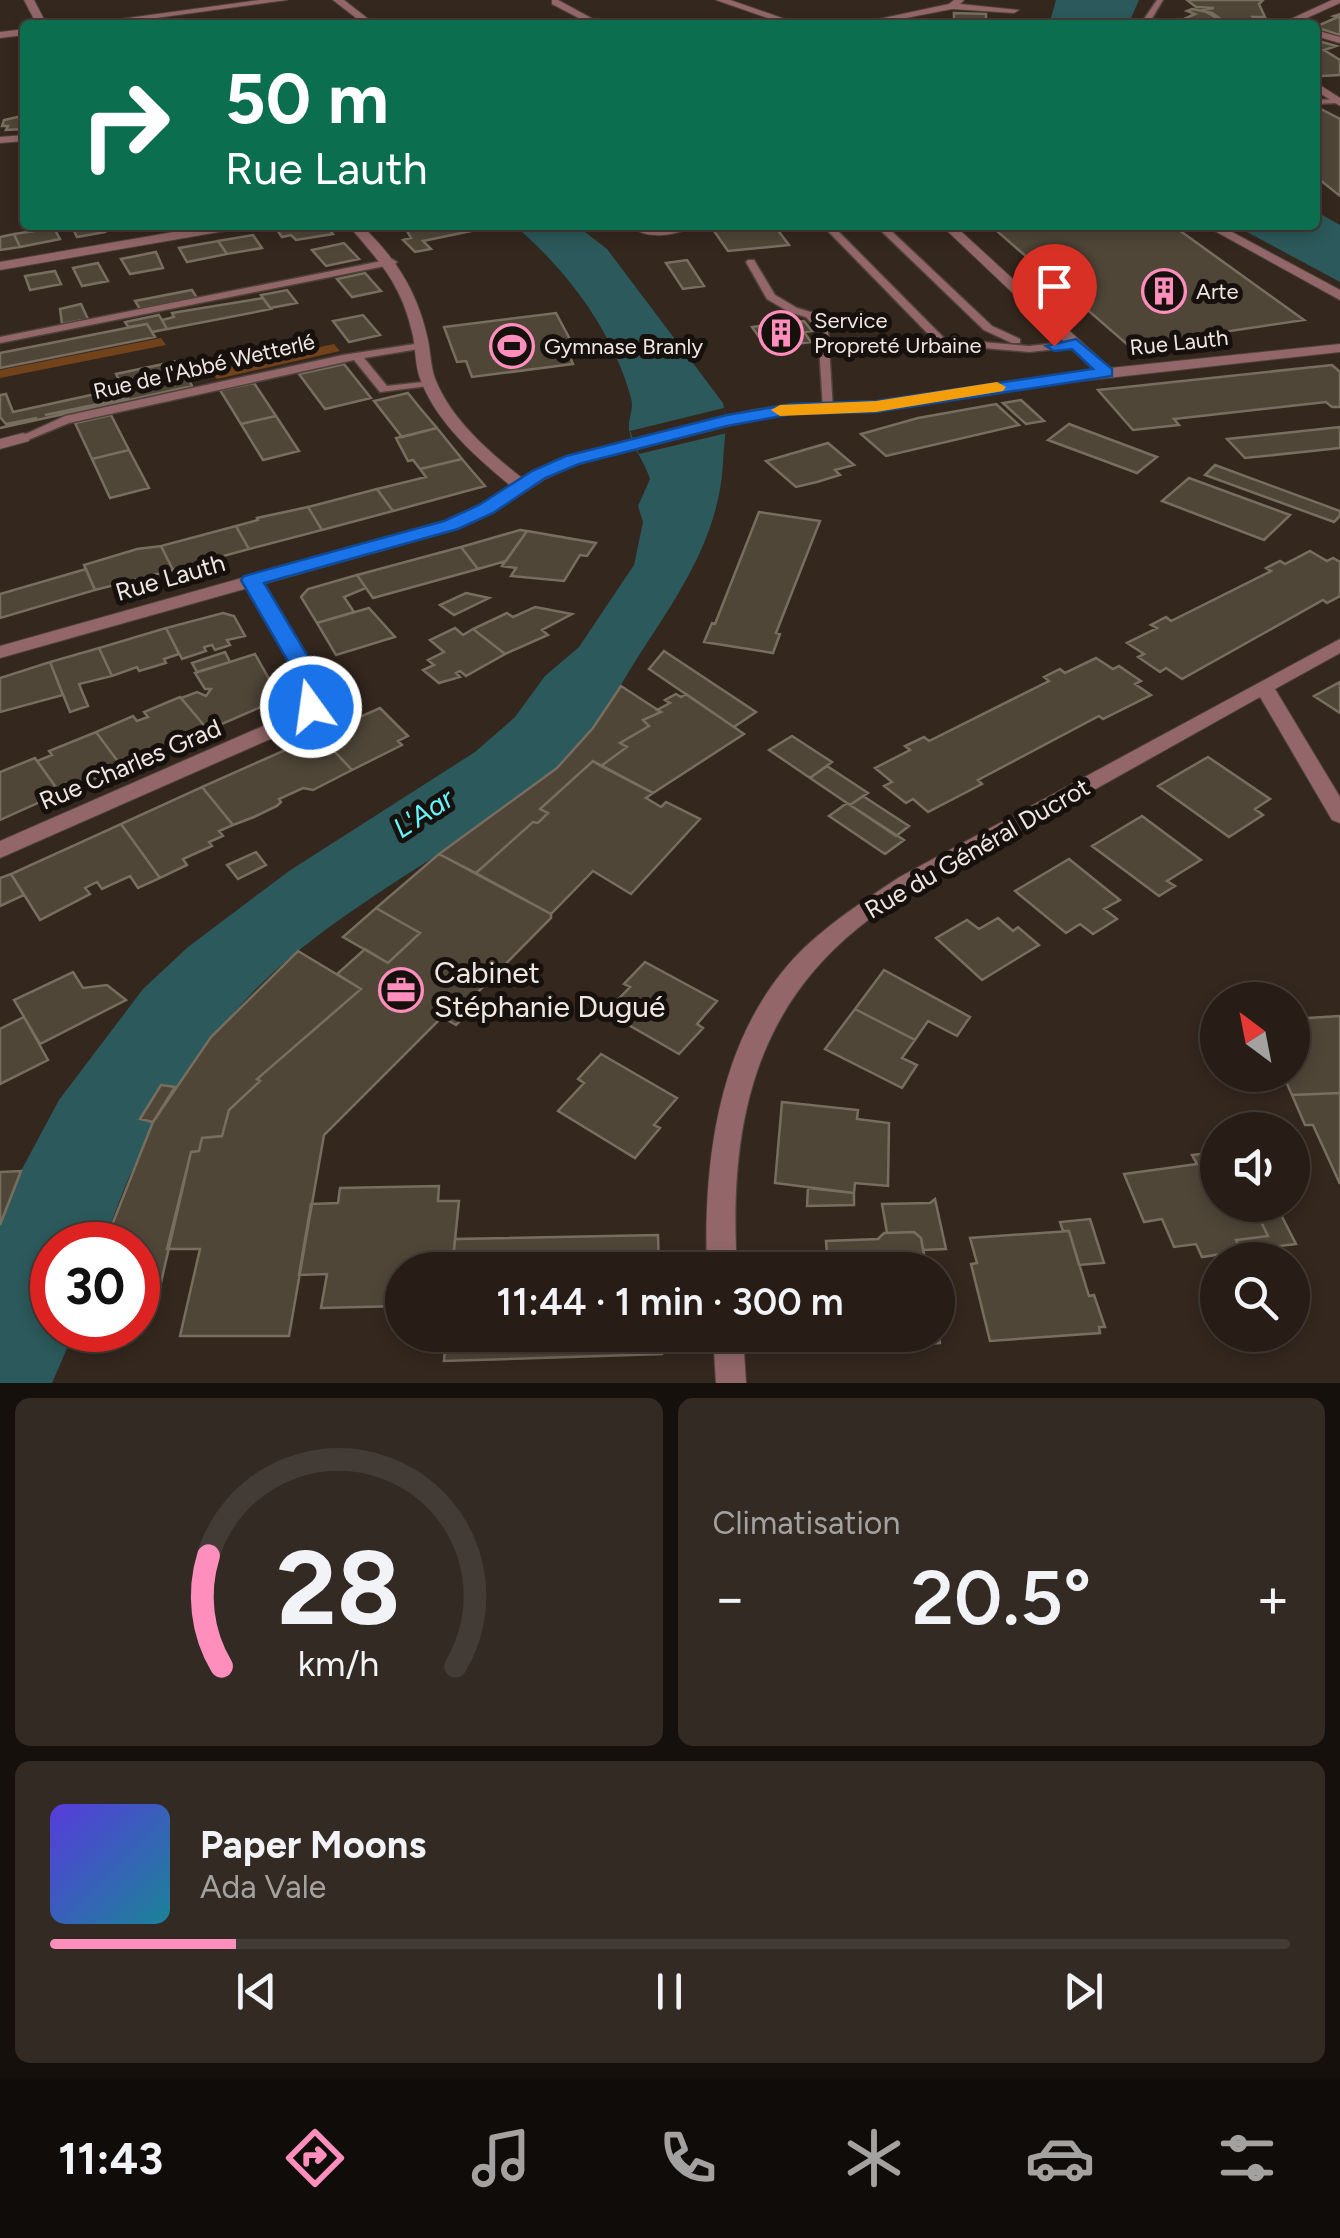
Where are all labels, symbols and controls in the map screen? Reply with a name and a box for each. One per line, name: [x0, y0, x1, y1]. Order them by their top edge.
text: 50 m: [225, 56, 389, 141]
icon: right: [60, 60, 190, 190]
text: Rue Lauth: [225, 141, 428, 195]
pin: [1012, 244, 1097, 347]
icon: arrive: [1027, 259, 1082, 314]
building icon: Arte: [1141, 268, 1187, 314]
place label: Arte: [1196, 278, 1239, 305]
place label: Service Propreté Urbaine: [814, 307, 982, 359]
building icon: Service Propreté Urbaine: [758, 310, 804, 356]
sports icon: Gymnase Branly: [489, 323, 535, 369]
street label: Rue Lauth: [1128, 324, 1230, 361]
street label: Rue de l'Abbé Wetterlé: [91, 328, 317, 405]
place label: Gymnase Branly: [544, 333, 703, 360]
street label: Rue Lauth: [112, 547, 228, 607]
position arrow: [259, 655, 363, 759]
street label: Rue Charles Grad: [35, 712, 225, 816]
street label: Rue du Général Ducrot: [859, 771, 1095, 925]
water label: L'Aar: [386, 780, 461, 845]
place label: Cabinet Stéphanie Dugué: [434, 954, 666, 1025]
office icon: Cabinet Stéphanie Dugué: [378, 967, 424, 1013]
north arrow: [1200, 982, 1310, 1092]
map controls: [1200, 982, 1310, 1352]
button: sound: [1200, 1112, 1310, 1222]
speed limit sign: 30: [30, 1222, 160, 1352]
button: search: [1200, 1242, 1310, 1352]
text: 11:44 · 1 min · 300 m: [496, 1279, 844, 1325]
text: Climatisation: [713, 1504, 900, 1542]
text: 28: [277, 1525, 401, 1650]
text: 20.5°: [911, 1553, 1091, 1643]
text: −: [713, 1565, 747, 1631]
text: +: [1256, 1565, 1290, 1631]
text: km/h: [298, 1642, 380, 1685]
text: Paper Moons: [200, 1822, 426, 1868]
text: Ada Vale: [200, 1868, 326, 1906]
icon: previous: [229, 1964, 284, 2019]
icon: pause: [642, 1964, 697, 2019]
icon: next: [1056, 1964, 1111, 2019]
icon: directions: [280, 2123, 350, 2193]
icon: music: [466, 2123, 536, 2193]
icon: phone: [653, 2123, 723, 2193]
icon: climate: [839, 2123, 909, 2193]
icon: car: [1025, 2123, 1095, 2193]
icon: filters: [1212, 2123, 1282, 2193]
text: 11:43: [58, 2131, 163, 2185]

